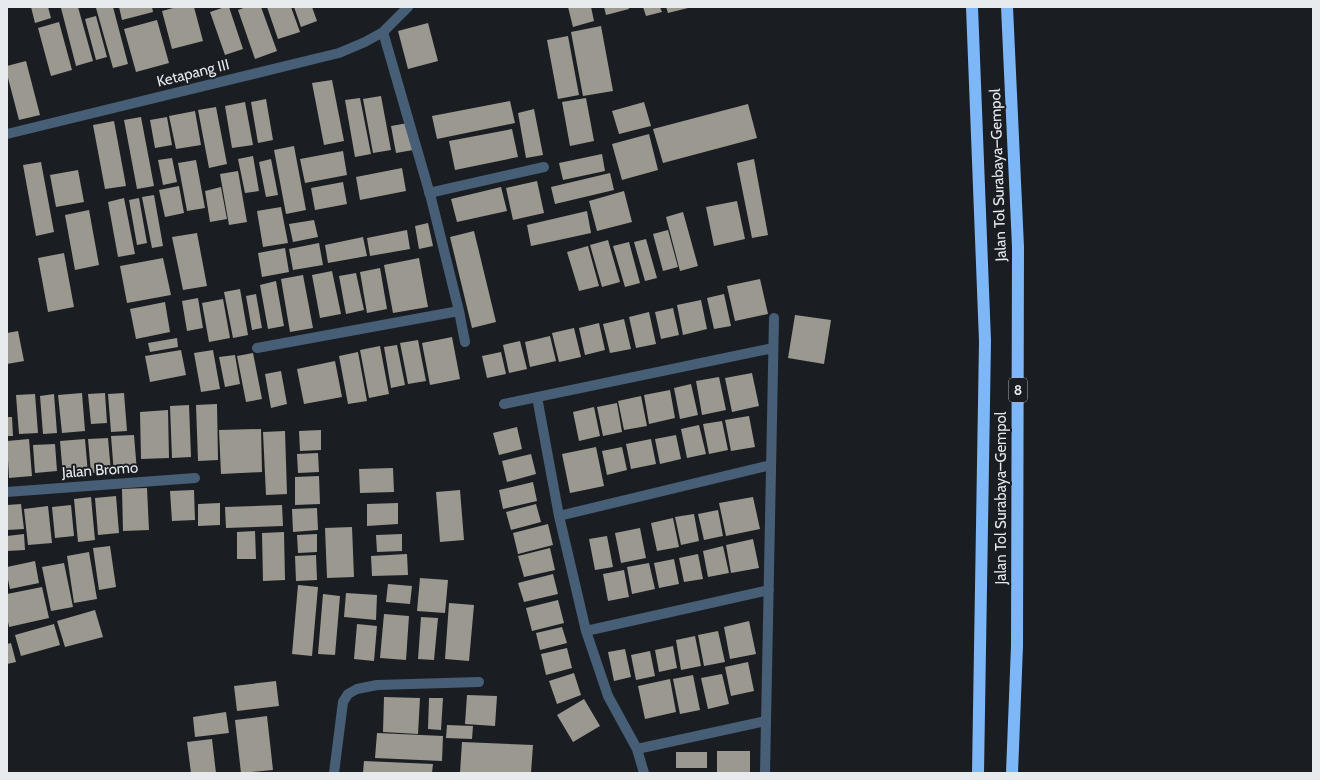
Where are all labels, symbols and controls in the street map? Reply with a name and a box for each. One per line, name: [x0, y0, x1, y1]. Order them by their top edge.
street label: Ketapang III: [155, 55, 231, 91]
street label: Jalan Tol Surabaya–Gempol: [986, 88, 1010, 263]
road number: 8: [1009, 378, 1027, 402]
street label: Jalan Tol Surabaya–Gempol: [992, 411, 1010, 585]
street label: Jalan Bromo: [60, 458, 139, 482]

